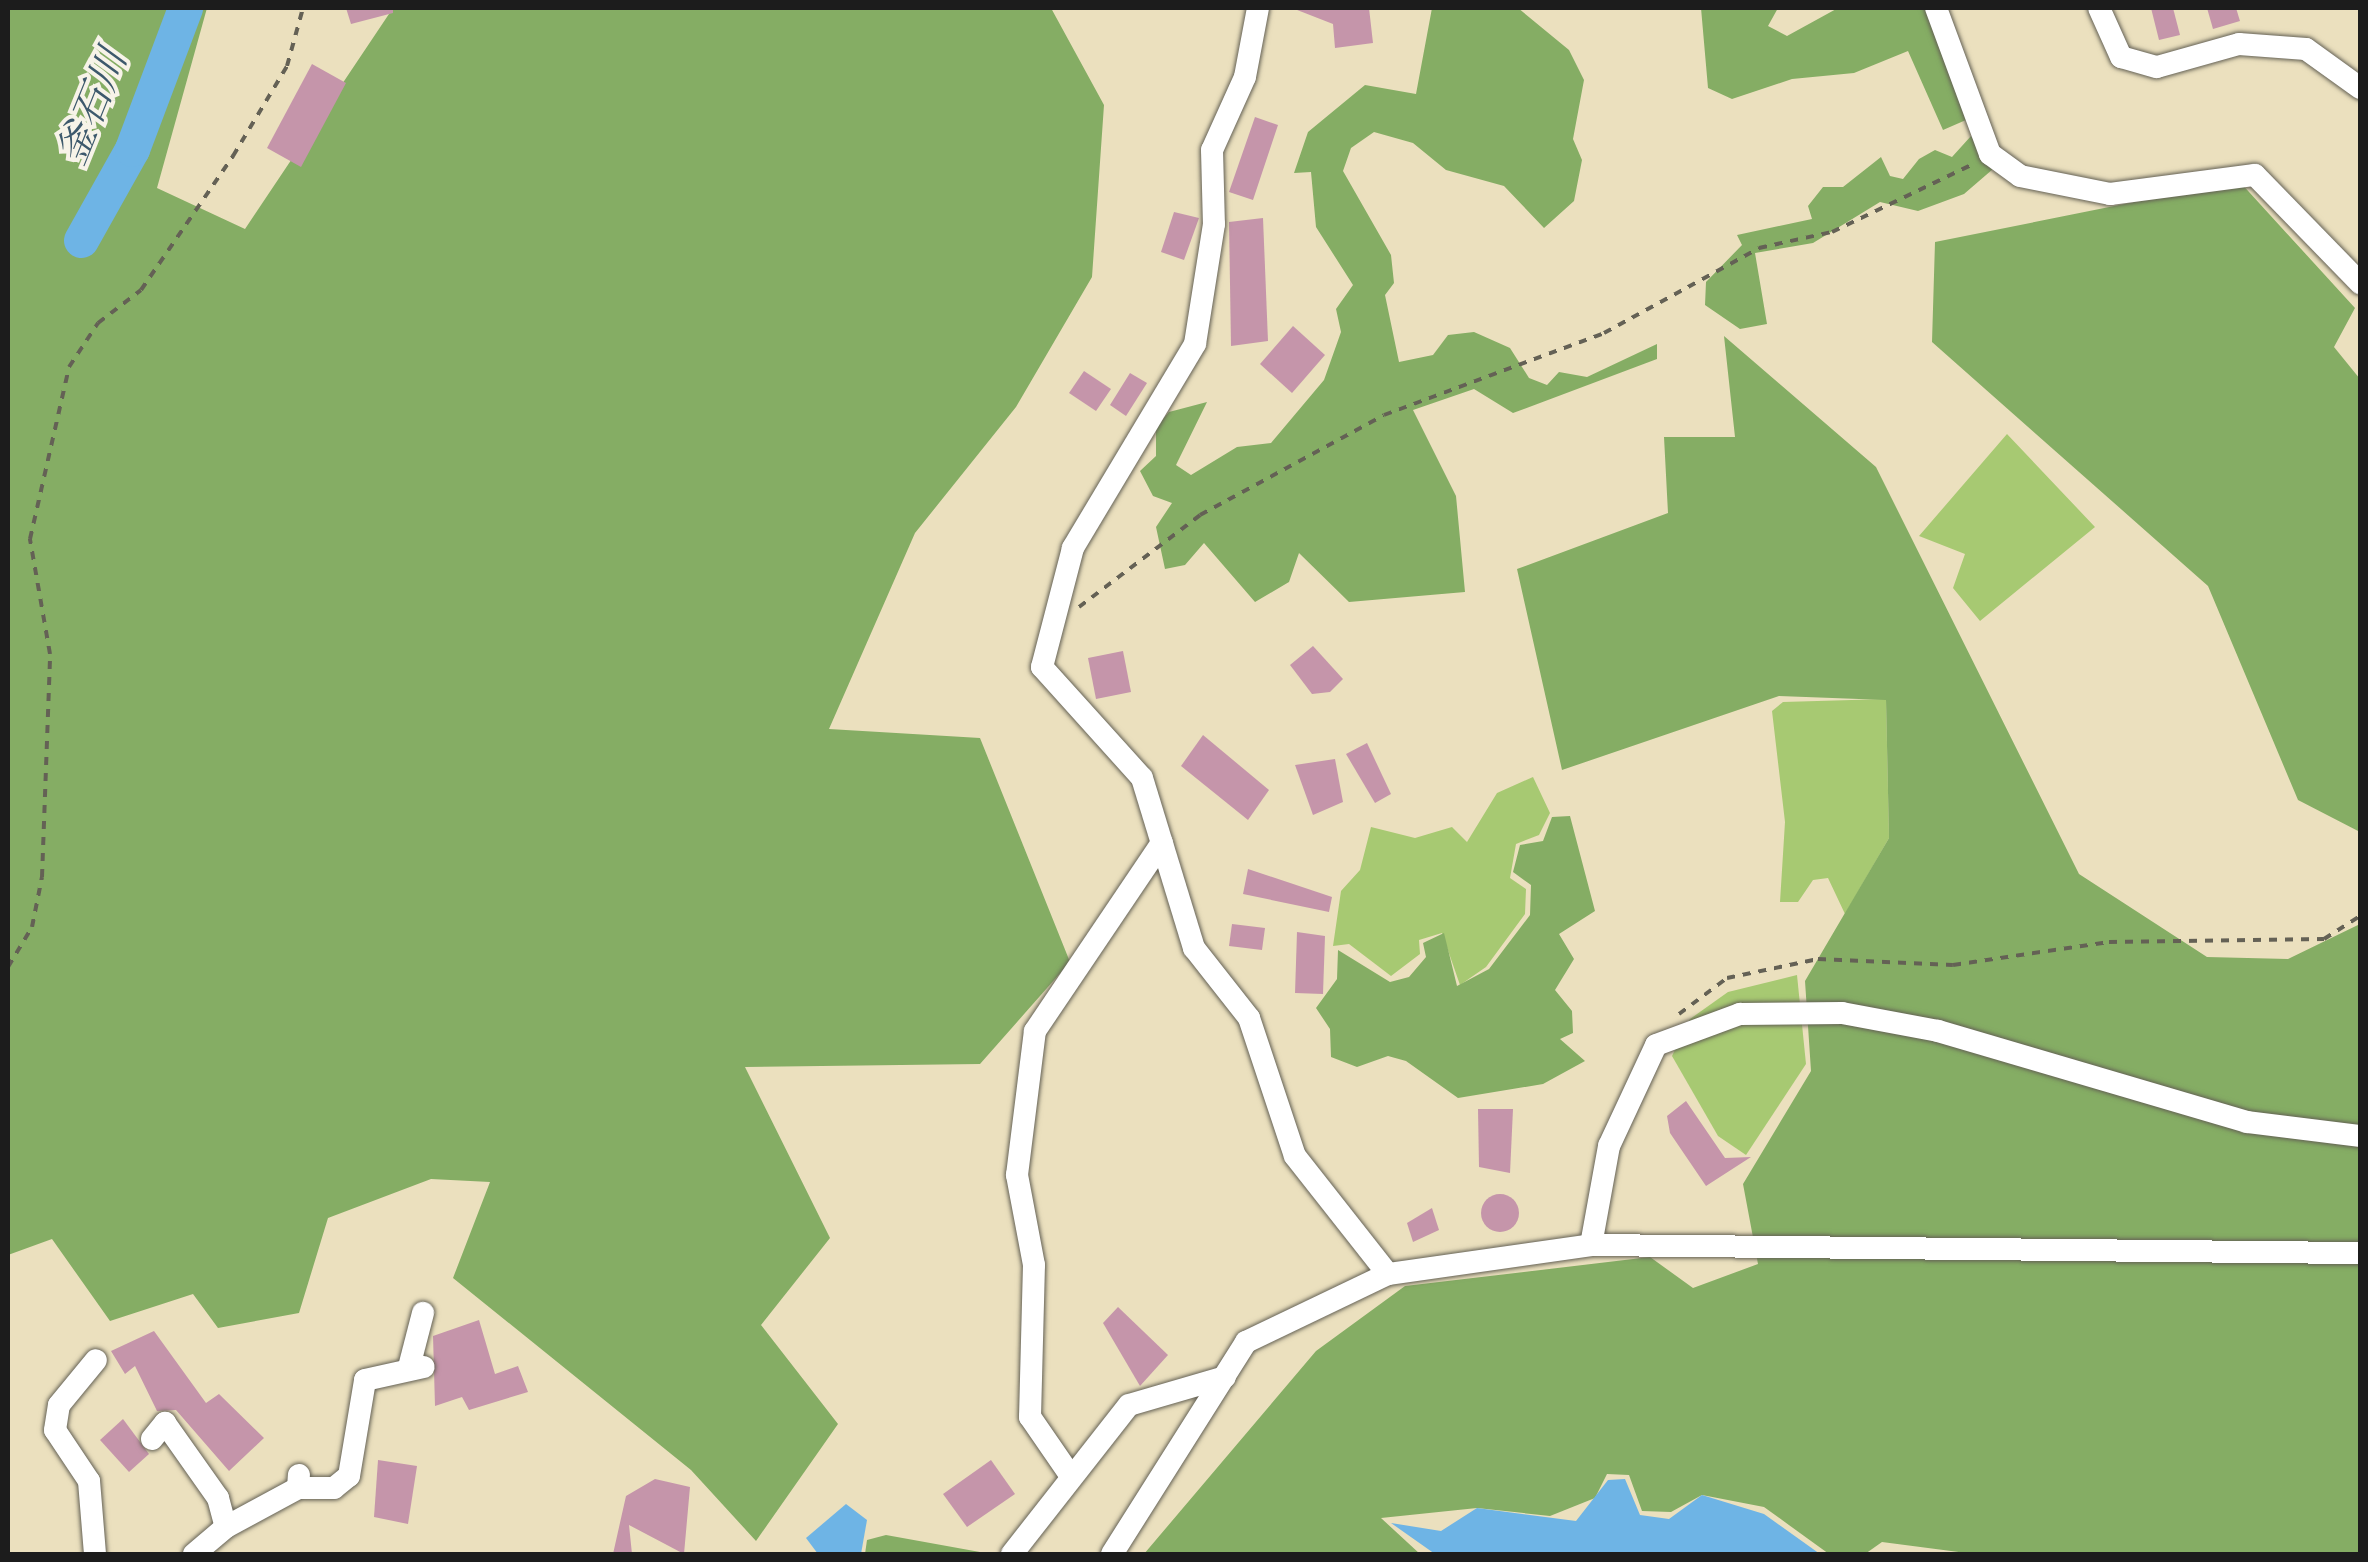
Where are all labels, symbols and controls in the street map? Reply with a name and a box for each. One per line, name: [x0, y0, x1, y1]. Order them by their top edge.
water label: 釜石川: [50, 43, 140, 173]

